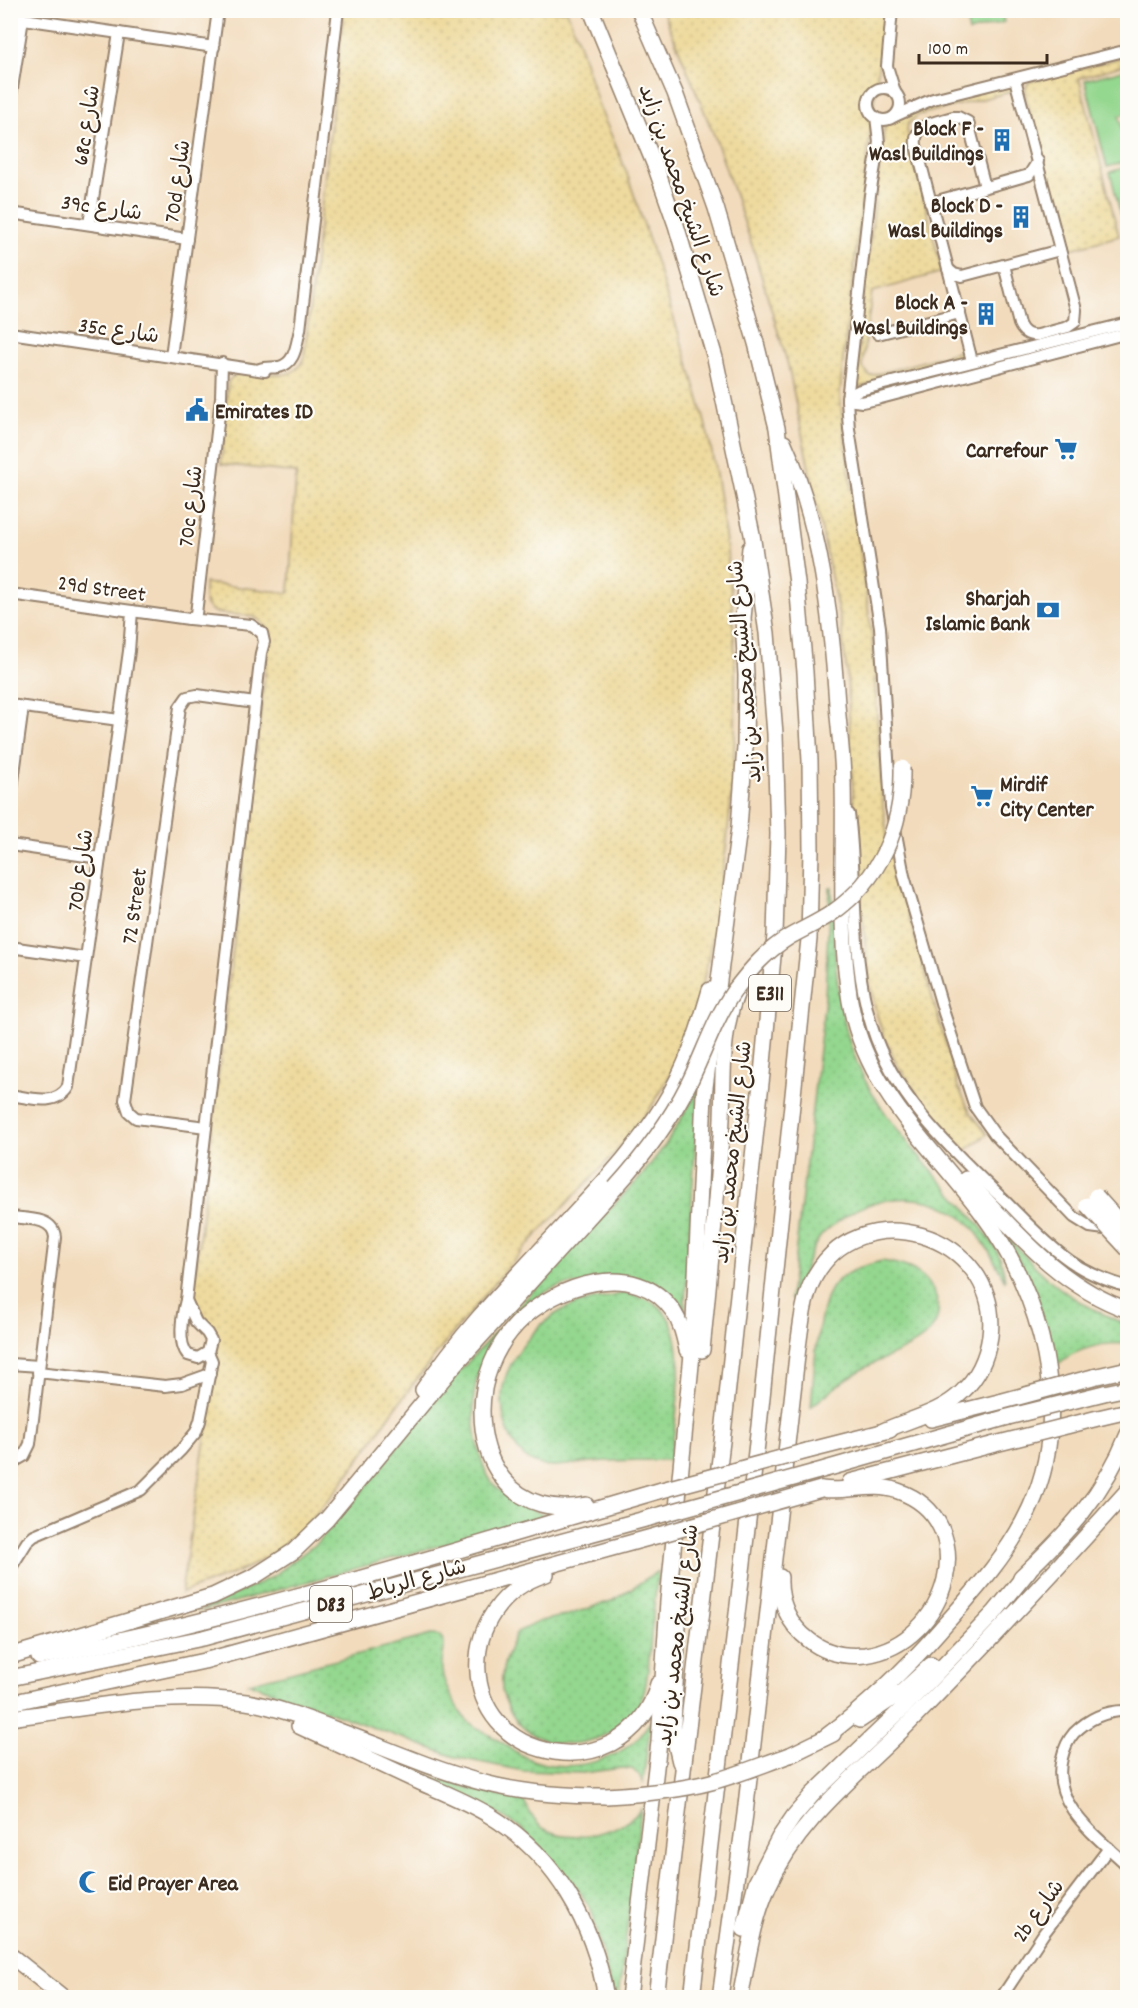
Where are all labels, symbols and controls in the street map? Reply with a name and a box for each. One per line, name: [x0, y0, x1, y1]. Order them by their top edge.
scale bar: [919, 27, 1046, 65]
text: 100 m: [928, 38, 968, 63]
street label: شارع الشيخ محمد بن زايد: [629, 80, 731, 302]
street label: 68c شارع: [67, 83, 110, 168]
place label: Block F - Wasl Buildings: [869, 115, 984, 171]
building icon: Block F - Wasl Buildings: [989, 127, 1015, 153]
street label: 70d شارع: [158, 138, 201, 225]
street label: 39c شارع: [59, 188, 144, 230]
place label: Block D - Wasl Buildings: [888, 192, 1003, 248]
building icon: Block D - Wasl Buildings: [1008, 204, 1034, 230]
place label: Block A - Wasl Buildings: [853, 289, 968, 345]
building icon: Block A - Wasl Buildings: [973, 301, 999, 327]
street label: 35c شارع: [76, 311, 161, 353]
public building icon: Emirates ID: [184, 397, 210, 423]
place label: Emirates ID: [215, 398, 314, 429]
supermarket icon: Carrefour: [1053, 436, 1079, 462]
place label: Carrefour: [966, 437, 1049, 468]
street label: 70c شارع: [172, 464, 213, 549]
street label: شارع الشيخ محمد بن زايد: [721, 559, 772, 785]
street label: 29d Street: [56, 569, 147, 612]
place label: Sharjah Islamic Bank: [925, 585, 1030, 641]
bank icon: Sharjah Islamic Bank: [1035, 597, 1061, 623]
place label: Mirdif City Center: [1000, 771, 1094, 827]
supermarket icon: Mirdif City Center: [969, 783, 995, 809]
street label: 70b شارع: [61, 827, 104, 914]
street label: 72 Street: [116, 866, 157, 947]
road number: E311: [749, 975, 791, 1011]
street label: شارع الشيخ محمد بن زايد: [707, 1039, 762, 1265]
street label: شارع الشيخ محمد بن زايد: [650, 1522, 709, 1748]
street label: شارع الرباط: [363, 1552, 471, 1610]
road number: D83: [310, 1586, 352, 1622]
mosque icon: Eid Prayer Area: [77, 1869, 103, 1895]
place label: Eid Prayer Area: [108, 1870, 238, 1901]
street label: 2b شارع: [1006, 1874, 1073, 1950]

